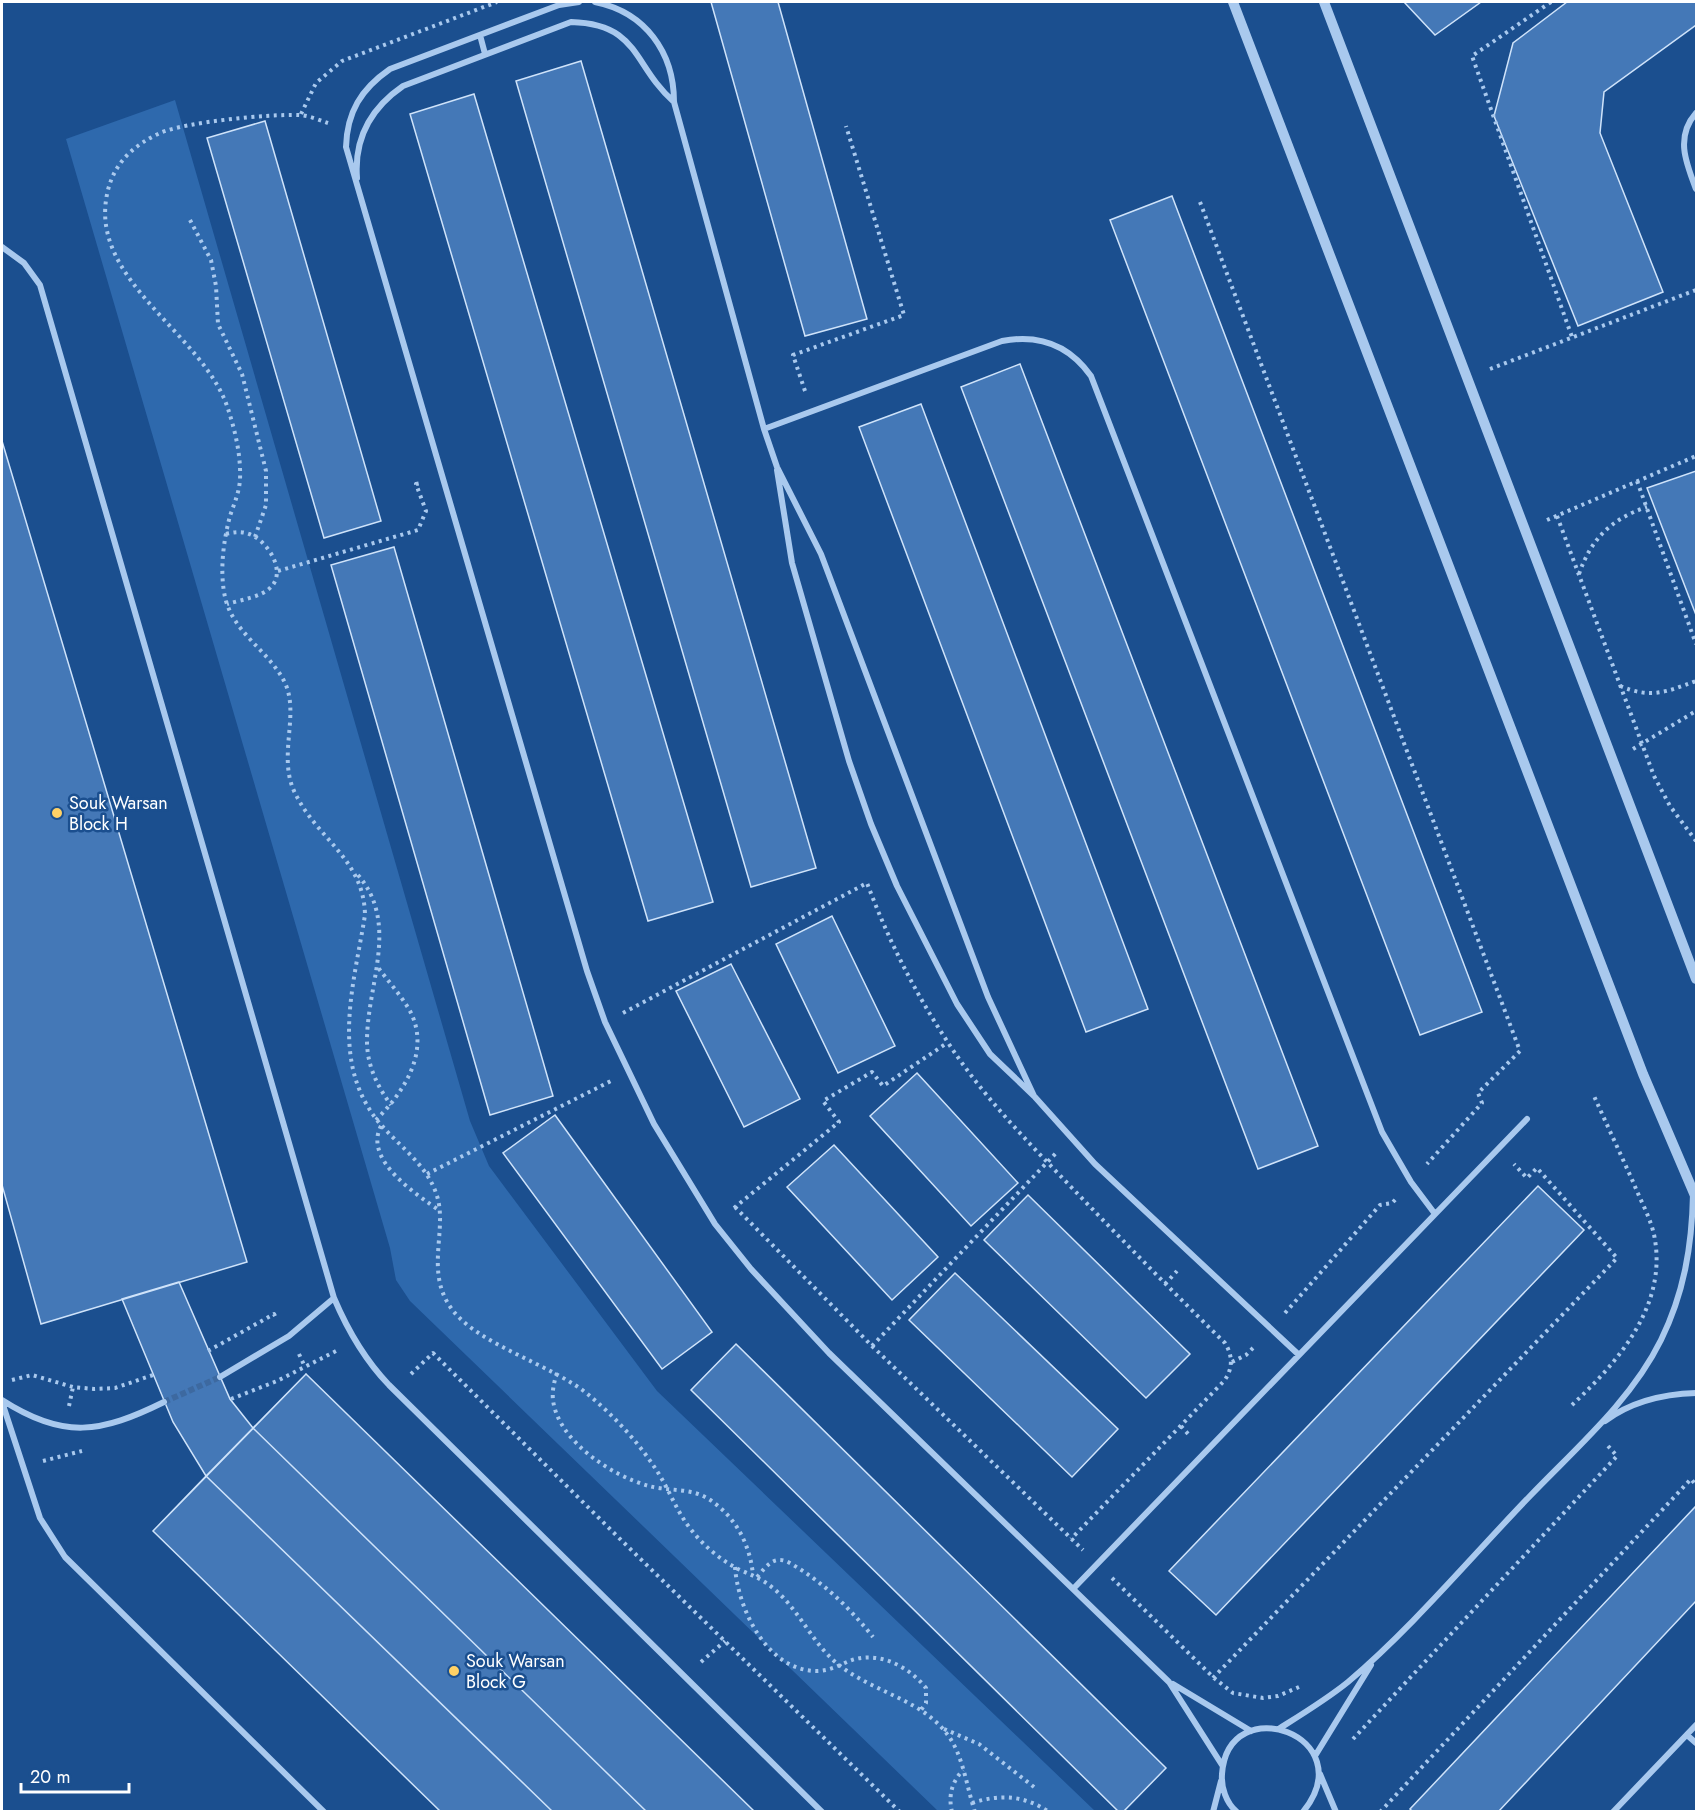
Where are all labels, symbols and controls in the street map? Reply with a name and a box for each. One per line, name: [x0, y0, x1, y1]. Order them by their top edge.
place label: Souk Warsan Block H: [69, 790, 168, 837]
marker: Souk Warsan Block H: [50, 806, 64, 820]
place label: Souk Warsan Block G: [466, 1648, 565, 1695]
marker: Souk Warsan Block G: [447, 1664, 461, 1678]
scale bar: [21, 1756, 129, 1794]
text: 20 m: [30, 1764, 70, 1790]

